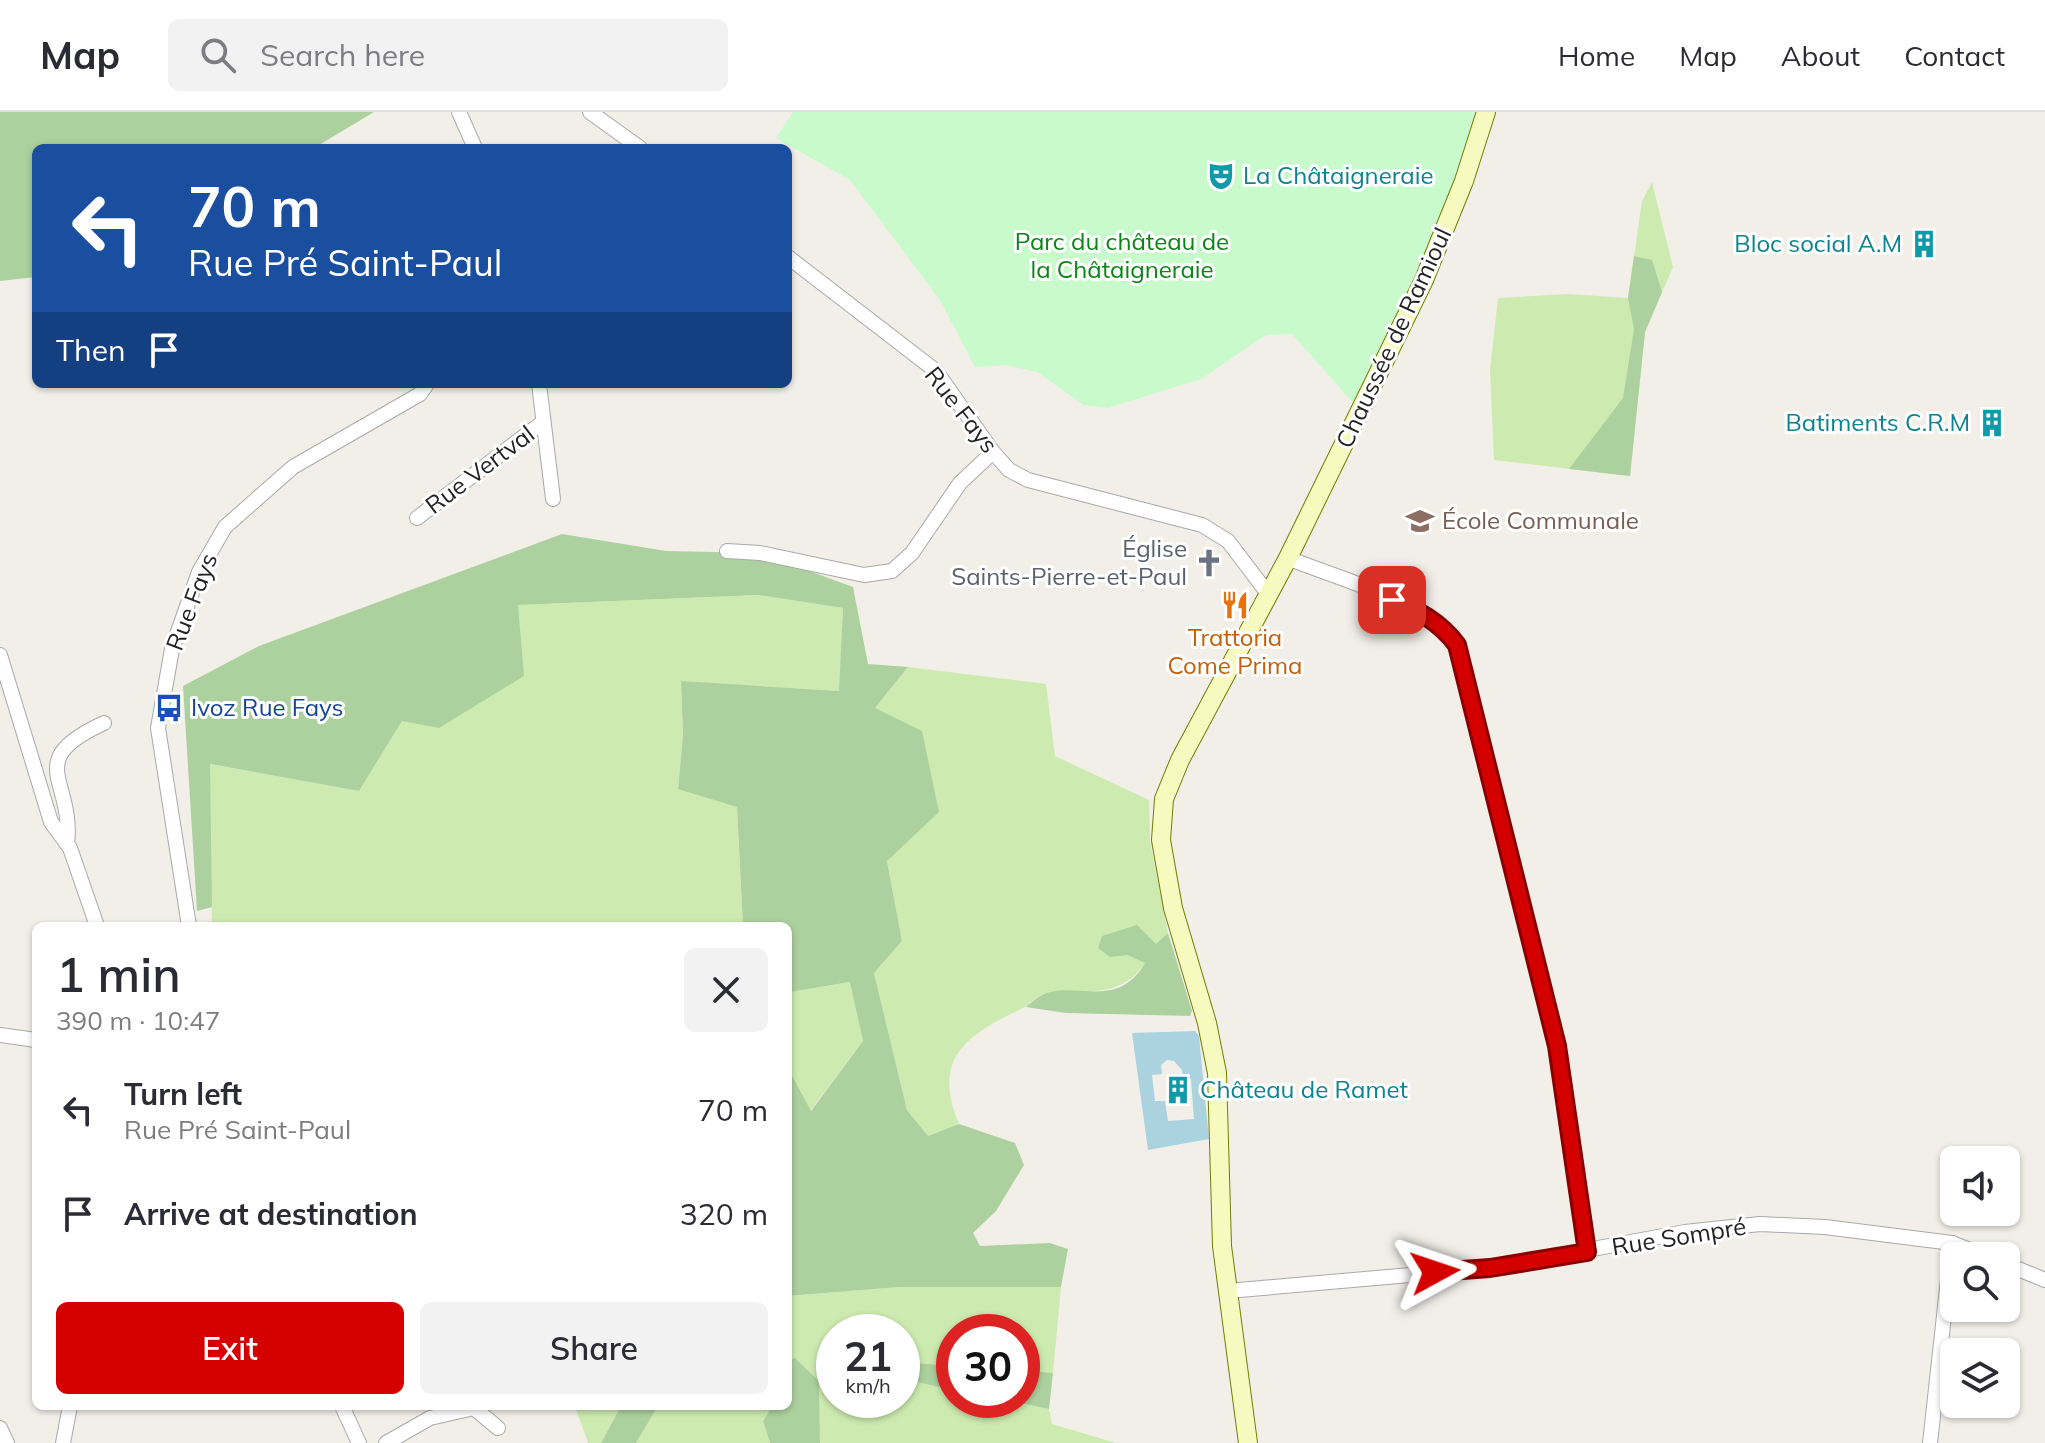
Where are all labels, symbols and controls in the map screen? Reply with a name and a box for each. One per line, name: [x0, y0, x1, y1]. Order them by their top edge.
search box: [168, 19, 728, 91]
text: Map: [40, 31, 120, 79]
icon: search: [196, 33, 240, 77]
text: Search here: [260, 36, 425, 74]
text: Home: [1558, 38, 1635, 73]
text: Map: [1679, 38, 1737, 73]
text: About: [1781, 38, 1860, 73]
text: Contact: [1904, 38, 2005, 73]
place label: La Châtaigneraie: [1243, 160, 1434, 190]
theatre icon: La Châtaigneraie: [1206, 161, 1236, 191]
text: 70 m: [188, 171, 321, 241]
icon: left: [56, 176, 160, 280]
street label: Chaussée de Ramioul: [1329, 223, 1457, 453]
park label: Parc du château de la Châtaigneraie: [1015, 226, 1229, 284]
place label: Bloc social A.M: [1734, 228, 1902, 258]
building icon: Bloc social A.M: [1909, 229, 1939, 259]
text: Rue Pré Saint-Paul: [188, 240, 502, 285]
icon: arrive: [142, 328, 186, 372]
text: Then: [56, 331, 126, 369]
street label: Rue Fays: [919, 360, 1005, 459]
place label: Batiments C.R.M: [1785, 407, 1970, 437]
building icon: Batiments C.R.M: [1977, 408, 2007, 438]
street label: Rue Vertval: [419, 418, 540, 520]
place label: École Communale: [1442, 505, 1639, 535]
school or university icon: École Communale: [1405, 506, 1435, 536]
place label: Église Saints-Pierre-et-Paul: [951, 533, 1187, 591]
church icon: Église Saints-Pierre-et-Paul: [1194, 548, 1224, 578]
street label: Rue Fays: [159, 549, 223, 654]
pin: [1358, 566, 1426, 634]
icon: arrive: [1370, 578, 1414, 622]
restaurant icon: Trattoria Come Prima: [1220, 590, 1250, 620]
place label: Trattoria Come Prima: [1168, 622, 1302, 680]
place label: Ivoz Rue Fays: [191, 692, 344, 722]
bus stop icon: Ivoz Rue Fays: [154, 693, 184, 723]
text: 1 min: [56, 944, 181, 1004]
button: close: [684, 948, 768, 1032]
text: 390 m · 10:47: [56, 1004, 220, 1037]
place label: Château de Ramet: [1200, 1074, 1408, 1104]
text: Turn left: [124, 1075, 242, 1113]
building icon: Château de Ramet: [1163, 1075, 1193, 1105]
icon: left: [56, 1088, 100, 1132]
text: 70 m: [698, 1091, 768, 1129]
text: Rue Pré Saint-Paul: [124, 1113, 351, 1146]
map controls: [1940, 1146, 2020, 1418]
button: sound: [1940, 1146, 2020, 1226]
icon: arrive: [56, 1192, 100, 1236]
text: Arrive at destination: [124, 1195, 418, 1233]
text: 320 m: [680, 1195, 768, 1233]
street label: Rue Sompré: [1610, 1211, 1748, 1261]
position arrow: [1393, 1230, 1477, 1314]
button: search: [1940, 1242, 2020, 1322]
button: Exit: [56, 1302, 404, 1394]
button: Share: [420, 1302, 768, 1394]
speed limit sign: 30: [936, 1314, 1040, 1418]
text: 21: [844, 1331, 892, 1381]
button: layers: [1940, 1338, 2020, 1418]
text: km/h: [845, 1373, 891, 1398]

